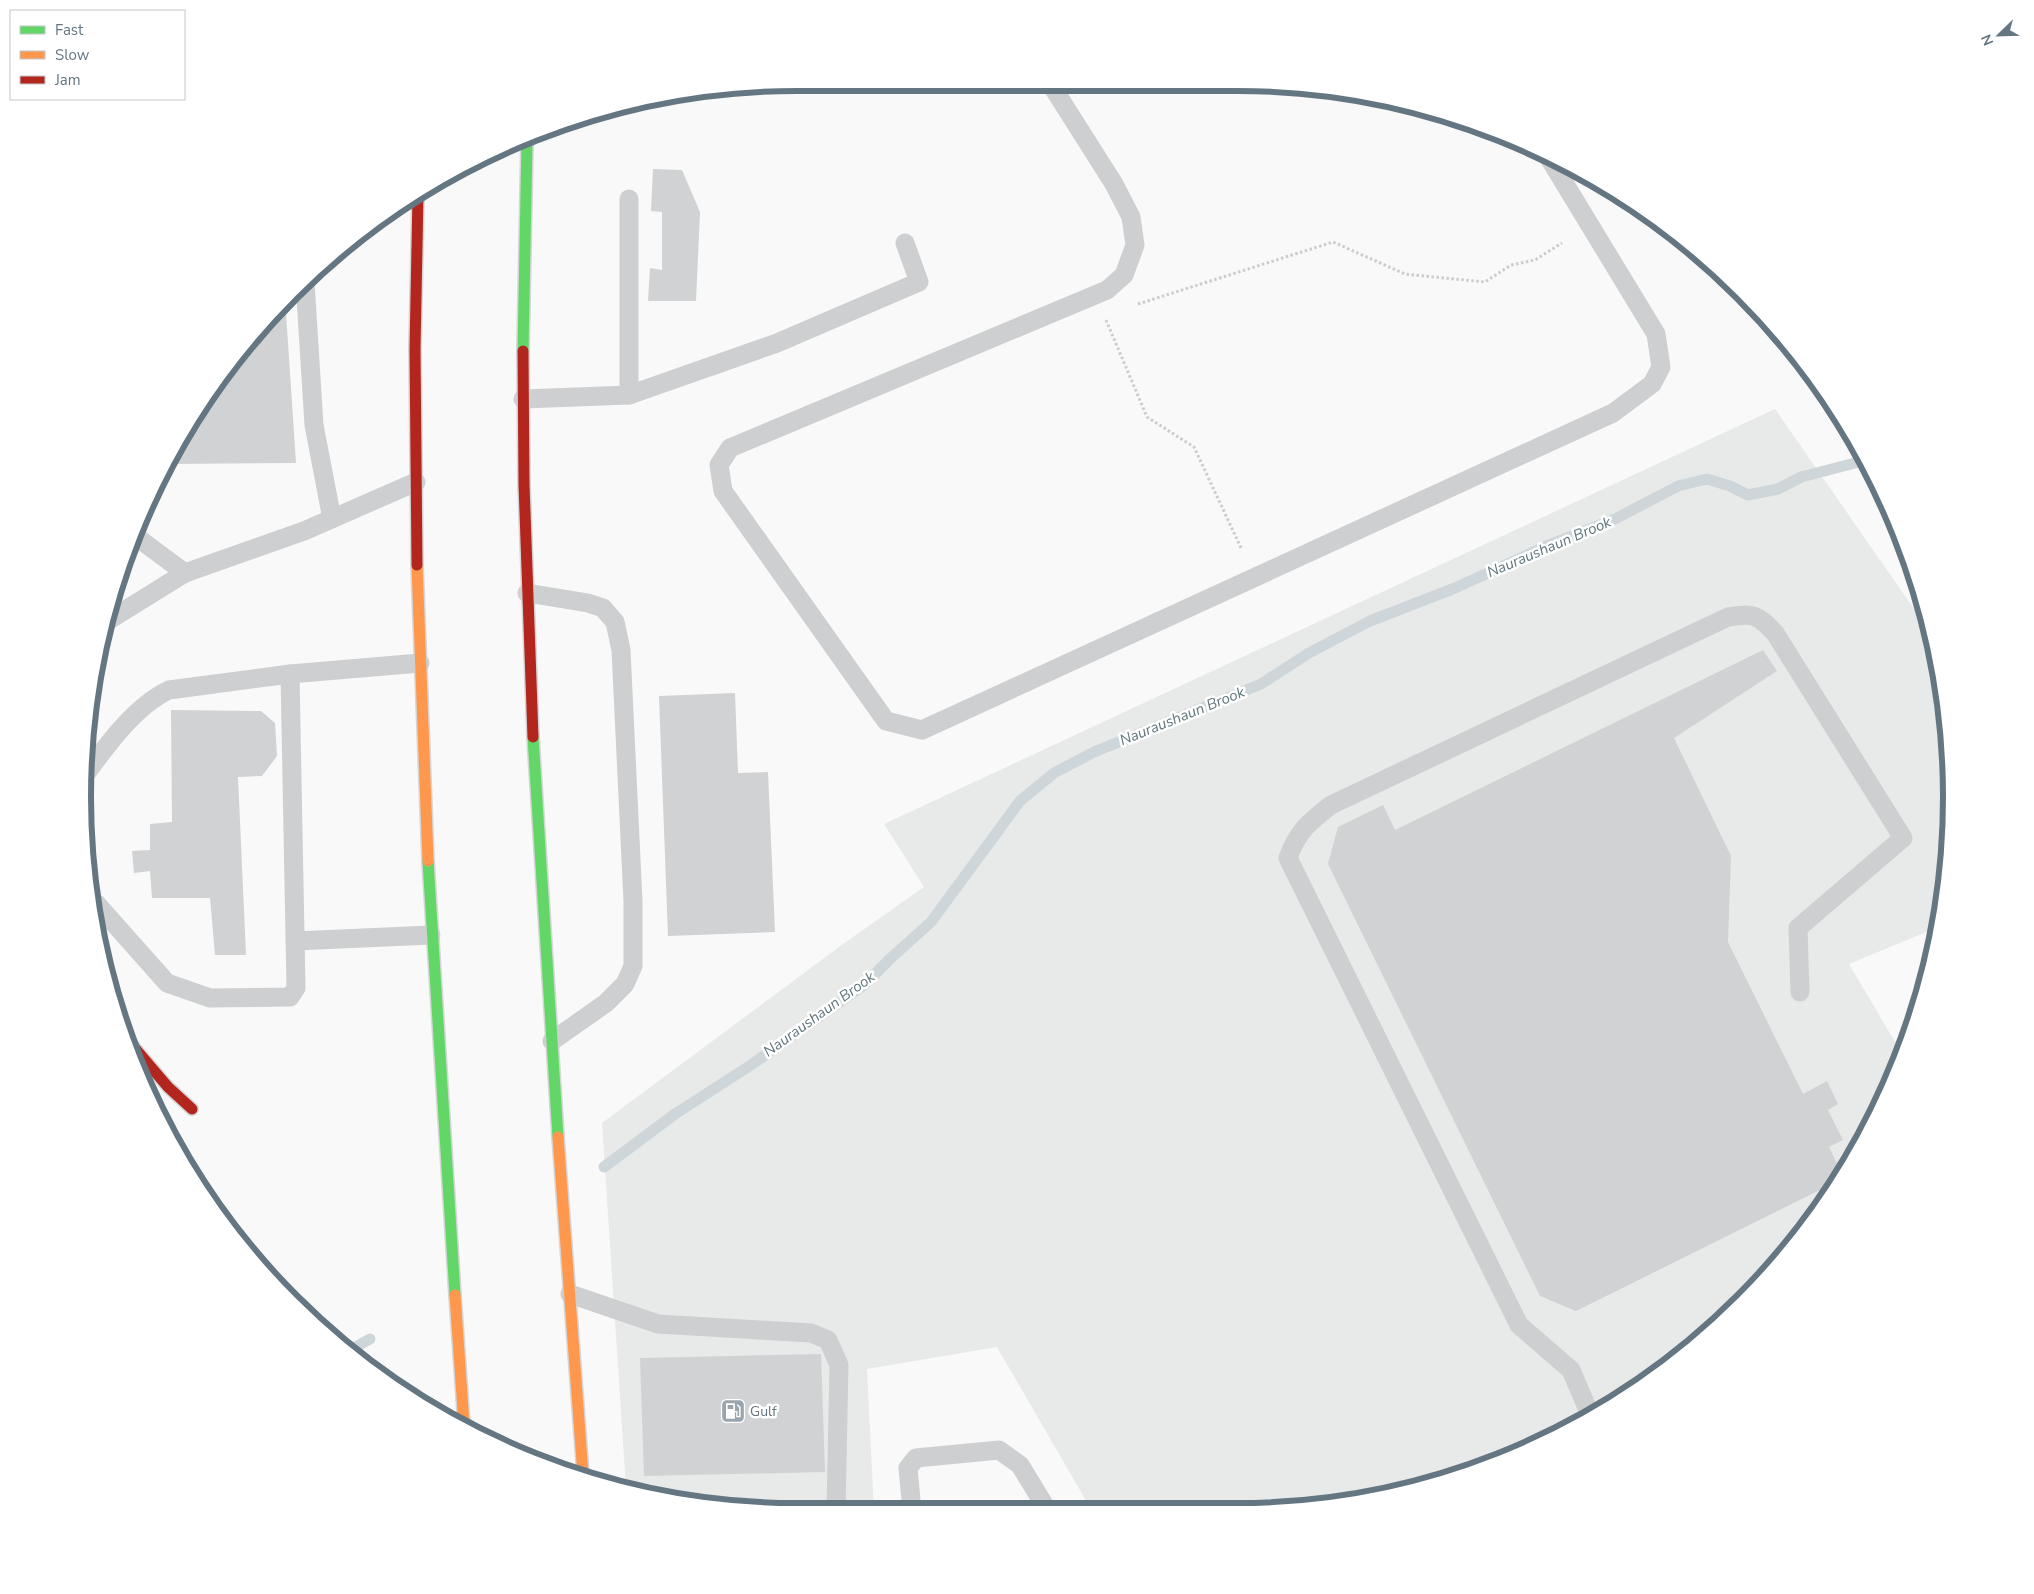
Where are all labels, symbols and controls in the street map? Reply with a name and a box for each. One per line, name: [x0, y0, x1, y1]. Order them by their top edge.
legend: [10, 10, 185, 100]
north arrow: [1974, 10, 2024, 60]
text: Fast: [55, 20, 84, 40]
text: N: [1977, 31, 1998, 48]
text: Slow: [55, 45, 90, 65]
text: Jam: [54, 70, 81, 90]
water label: Nauraushaun Brook: [1484, 512, 1615, 582]
water label: Nauraushaun Brook: [1117, 682, 1248, 750]
water label: Nauraushaun Brook: [759, 966, 879, 1061]
fuel station icon: Gulf: [720, 1398, 746, 1424]
place label: Gulf: [750, 1402, 777, 1421]

